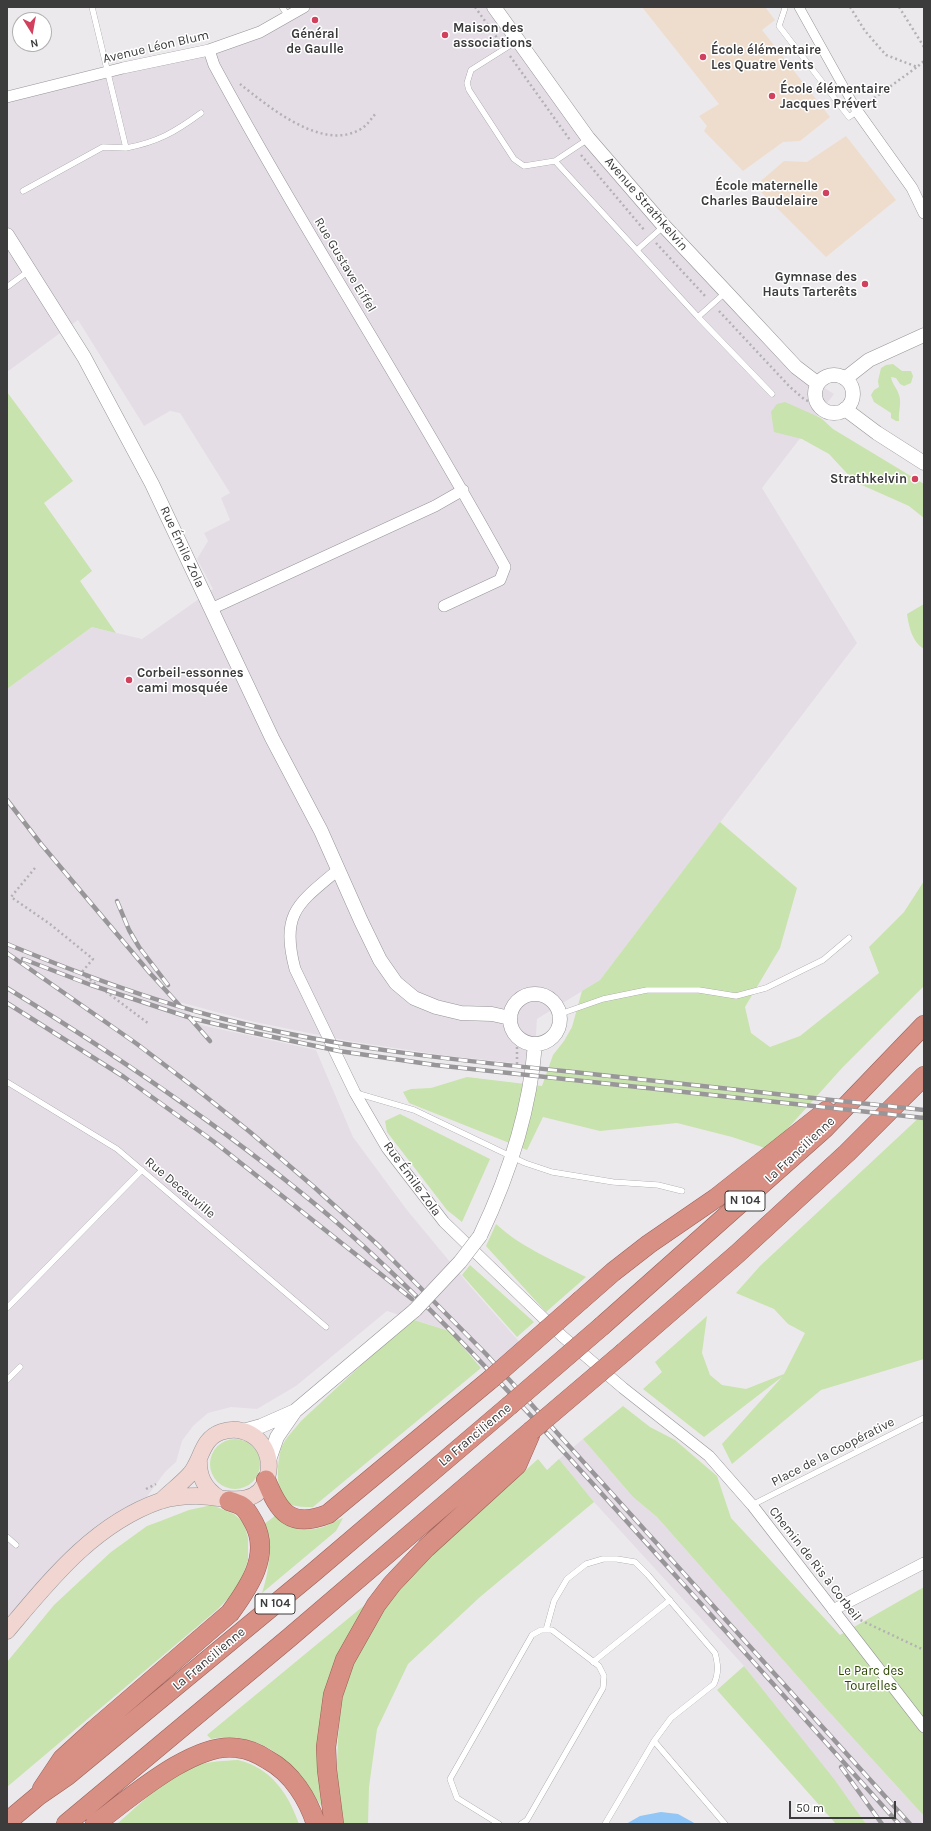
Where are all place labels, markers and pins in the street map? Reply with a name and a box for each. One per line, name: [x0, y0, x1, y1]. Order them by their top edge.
marker: Général de Gaulle: [310, 15, 320, 25]
place label: Maison des associations: [453, 20, 532, 51]
place label: Général de Gaulle: [286, 26, 344, 57]
marker: Maison des associations: [440, 30, 450, 40]
place label: École élémentaire Les Quatre Vents: [711, 42, 821, 73]
marker: École élémentaire Les Quatre Vents: [698, 52, 708, 62]
place label: École élémentaire Jacques Prévert: [780, 81, 890, 112]
marker: École élémentaire Jacques Prévert: [767, 91, 777, 101]
place label: École maternelle Charles Baudelaire: [701, 178, 818, 209]
marker: École maternelle Charles Baudelaire: [821, 188, 831, 198]
place label: Gymnase des Hauts Tarterêts: [762, 269, 857, 300]
marker: Gymnase des Hauts Tarterêts: [860, 279, 870, 289]
place label: Strathkelvin: [830, 471, 907, 487]
marker: Strathkelvin: [910, 474, 920, 484]
place label: Corbeil-essonnes cami mosquée: [137, 665, 244, 696]
marker: Corbeil-essonnes cami mosquée: [124, 675, 134, 685]

